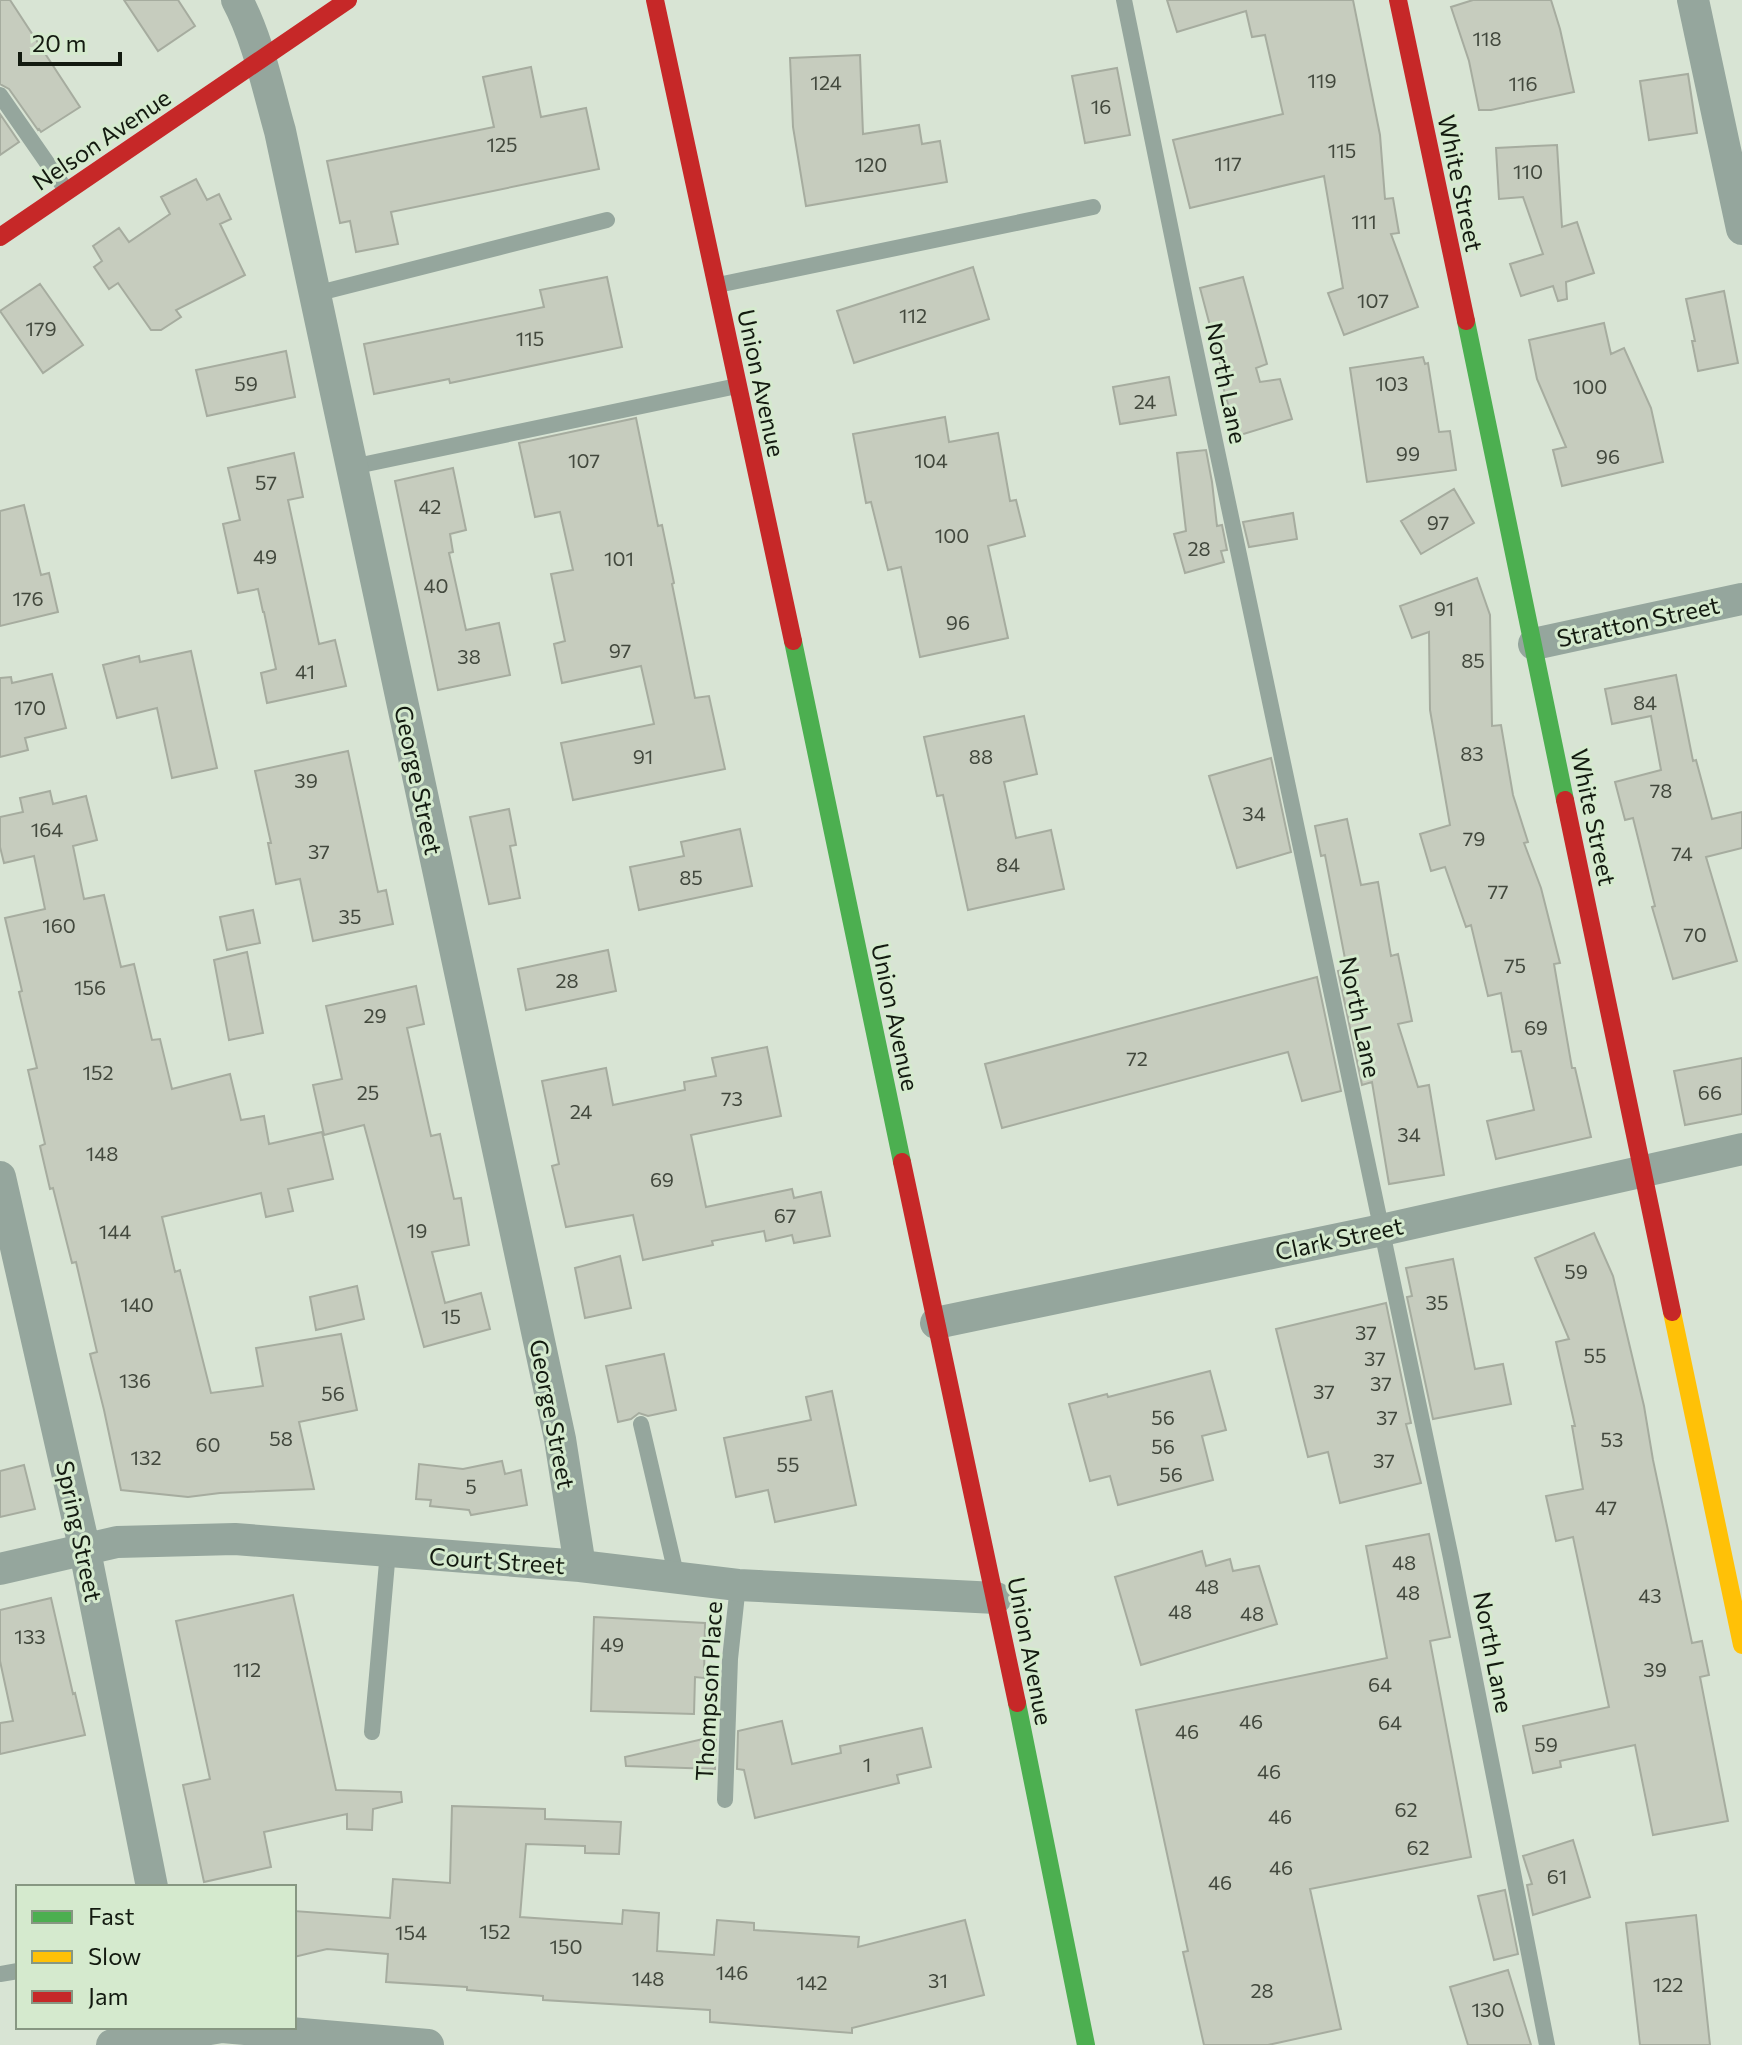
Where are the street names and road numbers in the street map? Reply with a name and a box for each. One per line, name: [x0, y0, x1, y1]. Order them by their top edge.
street label: Nelson Avenue: [26, 82, 176, 196]
street label: White Street: [1432, 112, 1490, 254]
street label: Union Avenue: [732, 307, 792, 459]
street label: North Lane: [1200, 320, 1254, 446]
street label: Stratton Street: [1554, 590, 1722, 652]
street label: George Street: [389, 703, 449, 858]
street label: White Street: [1565, 746, 1623, 888]
street label: Union Avenue: [866, 941, 926, 1093]
street label: North Lane: [1334, 954, 1388, 1080]
street label: Clark Street: [1272, 1210, 1406, 1266]
street label: George Street: [524, 1337, 582, 1492]
street label: Spring Street: [51, 1458, 109, 1604]
street label: Court Street: [428, 1541, 566, 1579]
street label: Union Avenue: [1002, 1575, 1060, 1727]
street label: North Lane: [1468, 1589, 1520, 1715]
street label: Thompson Place: [689, 1600, 727, 1782]

